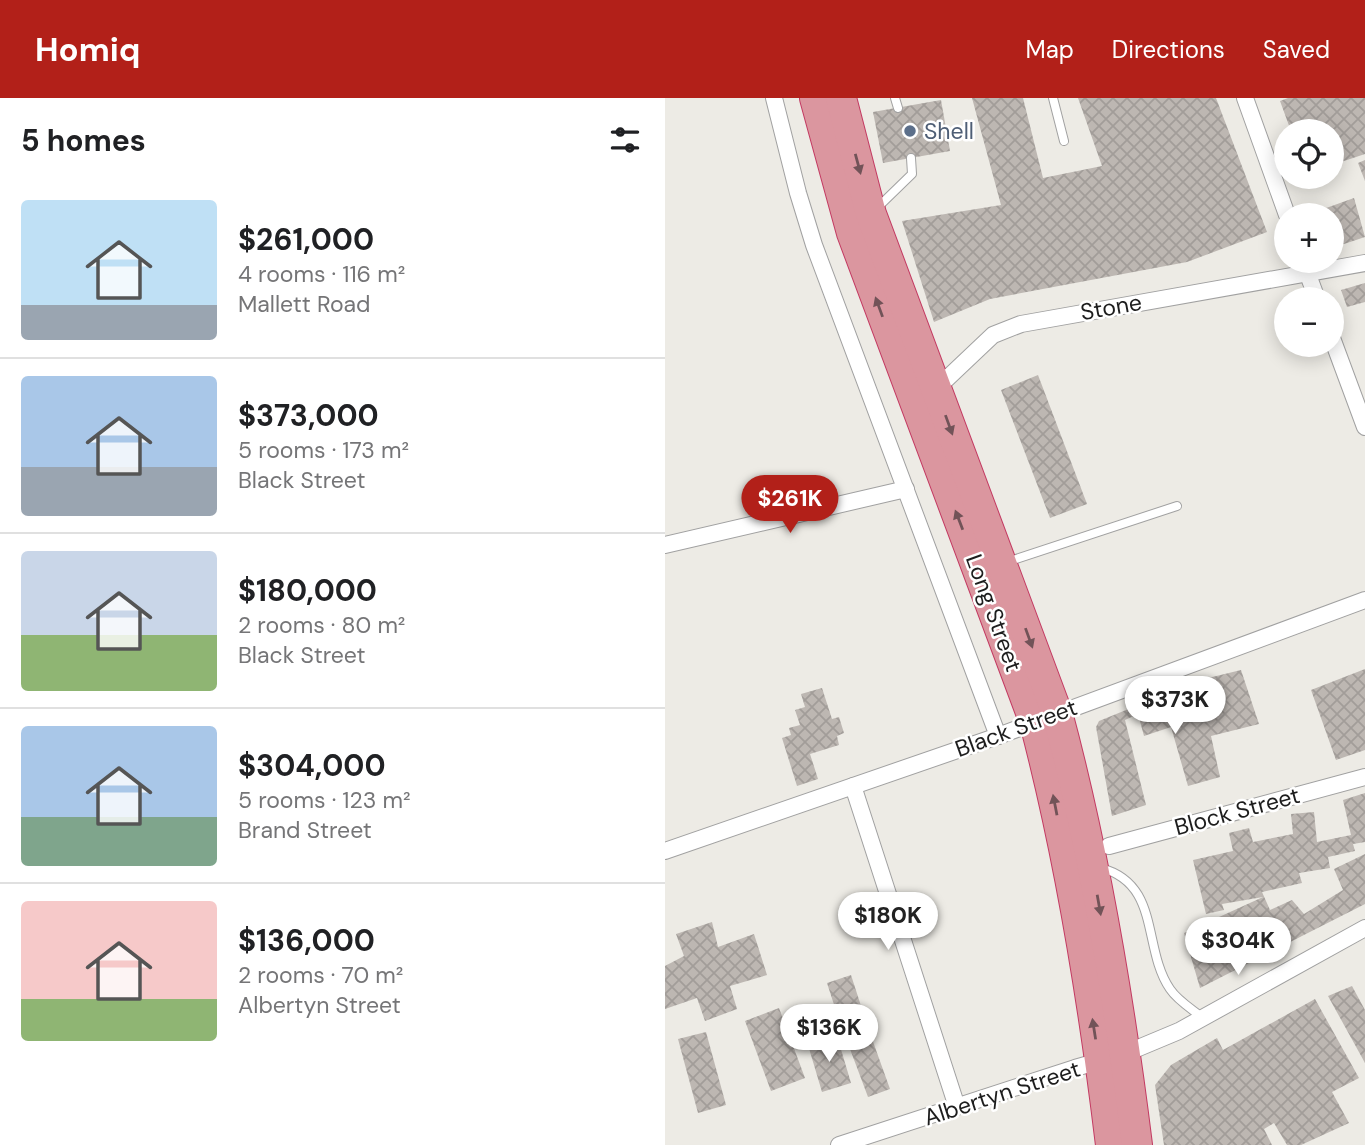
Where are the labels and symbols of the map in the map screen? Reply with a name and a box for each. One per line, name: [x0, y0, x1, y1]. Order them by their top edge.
place label: Shell: [924, 116, 974, 146]
marker: Shell: [902, 123, 918, 139]
one-way arrow: [853, 153, 864, 175]
street label: Stone: [1078, 287, 1144, 327]
one-way arrow: [873, 297, 884, 318]
one-way arrow: [944, 414, 955, 435]
pin: $261K: [741, 476, 839, 535]
one-way arrow: [954, 509, 965, 530]
street label: Long Street: [959, 550, 1029, 676]
one-way arrow: [1023, 628, 1034, 649]
pin: $373K: [1126, 676, 1224, 736]
street label: Black Street: [951, 692, 1081, 764]
street label: Block Street: [1171, 780, 1303, 842]
one-way arrow: [1049, 794, 1060, 816]
pin: $180K: [839, 892, 937, 952]
one-way arrow: [1094, 894, 1105, 916]
pin: $304K: [1189, 918, 1287, 977]
pin: $136K: [780, 1004, 878, 1064]
one-way arrow: [1088, 1018, 1099, 1040]
street label: Albertyn Street: [920, 1054, 1084, 1132]

